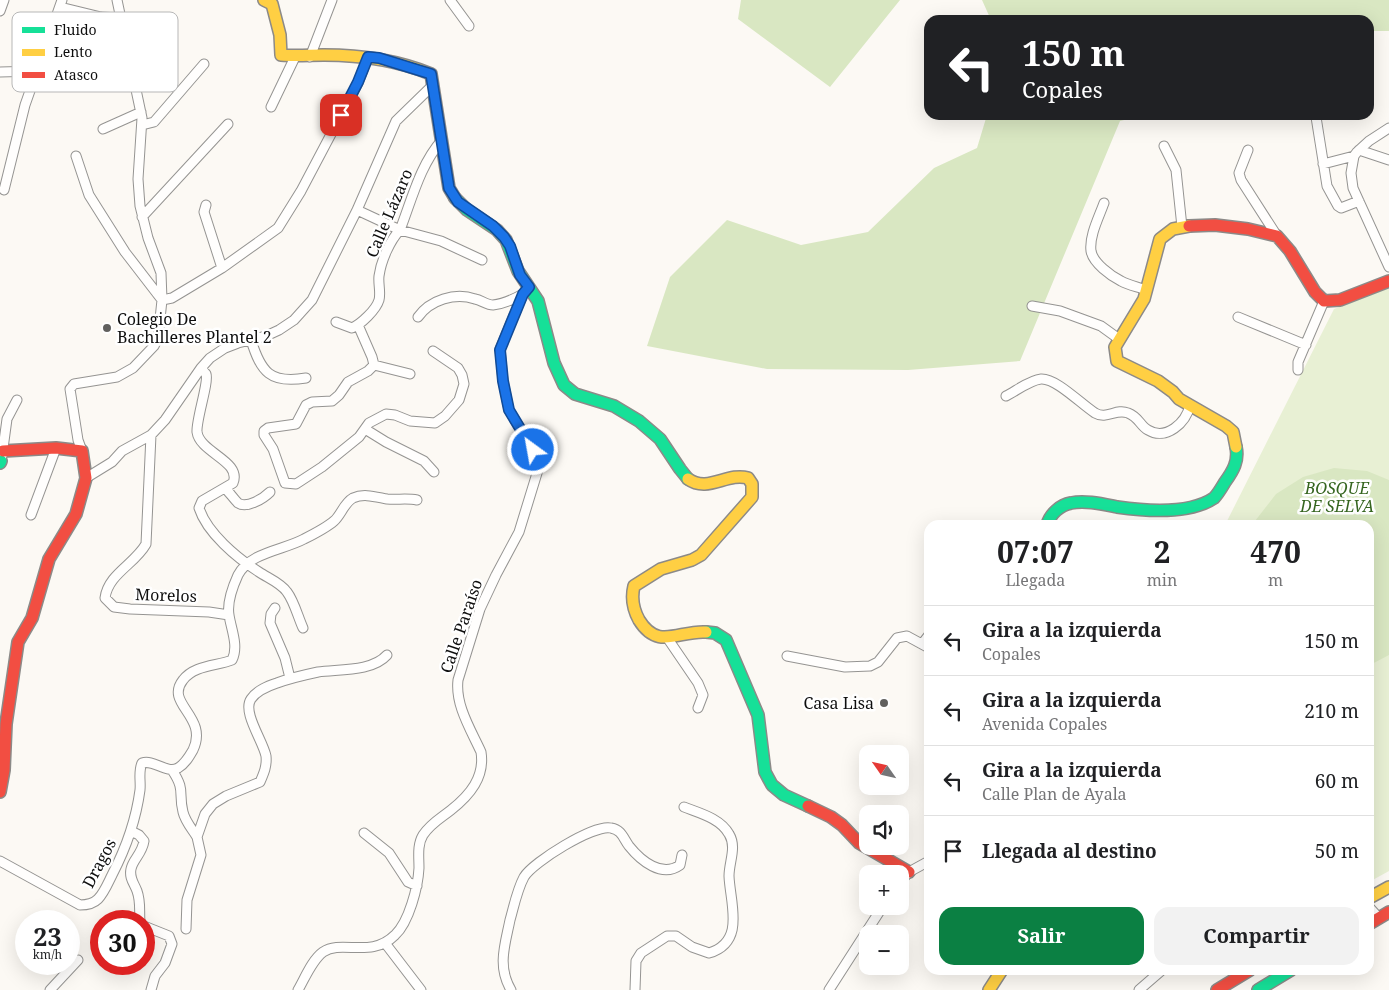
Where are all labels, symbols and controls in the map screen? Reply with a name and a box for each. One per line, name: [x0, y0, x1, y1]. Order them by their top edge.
legend: [12, 12, 178, 92]
text: Fluido: [54, 20, 97, 39]
text: 150 m: [1022, 29, 1125, 76]
icon: left: [939, 35, 1004, 100]
text: Lento: [54, 42, 92, 61]
text: Atasco: [54, 65, 98, 84]
text: Copales: [1022, 74, 1103, 104]
pin: [320, 94, 362, 136]
icon: arrive: [327, 101, 355, 129]
street label: Calle Lázaro: [360, 165, 418, 261]
place label: Colegio De Bachilleres Plantel 2: [117, 308, 272, 348]
marker: Colegio De Bachilleres Plantel 2: [101, 322, 113, 334]
position arrow: [506, 423, 558, 475]
park label: BOSQUE DE SELVA: [1299, 477, 1374, 517]
text: 07:07: [997, 531, 1074, 572]
text: 2: [1154, 531, 1170, 572]
text: 470: [1250, 531, 1301, 572]
text: Llegada: [1005, 569, 1065, 591]
text: min: [1147, 569, 1177, 591]
text: m: [1268, 569, 1283, 591]
street label: Calle Paraíso: [435, 576, 487, 676]
street label: Morelos: [135, 583, 197, 607]
text: Gira a la izquierda: [982, 617, 1162, 643]
icon: left: [939, 627, 967, 655]
text: 150 m: [1304, 628, 1359, 654]
text: Copales: [982, 643, 1041, 665]
text: Gira a la izquierda: [982, 687, 1162, 713]
place label: Casa Lisa: [803, 692, 874, 714]
marker: Casa Lisa: [878, 697, 890, 709]
icon: left: [939, 697, 967, 725]
text: 210 m: [1304, 698, 1359, 724]
text: Avenida Copales: [982, 713, 1107, 735]
north arrow: [859, 745, 909, 795]
map controls: [859, 745, 909, 975]
text: Gira a la izquierda: [982, 757, 1162, 783]
icon: left: [939, 767, 967, 795]
text: 60 m: [1315, 768, 1359, 794]
text: Calle Plan de Ayala: [982, 783, 1127, 805]
button: sound: [859, 805, 909, 855]
street label: Dragos: [77, 834, 121, 892]
icon: arrive: [939, 837, 967, 865]
text: Llegada al destino: [982, 838, 1157, 864]
text: 50 m: [1315, 838, 1359, 864]
button: +: [859, 865, 909, 915]
button: Salir: [939, 907, 1144, 965]
button: Compartir: [1154, 907, 1359, 965]
speed limit sign: 30: [90, 910, 155, 975]
text: 23: [33, 919, 62, 953]
button: −: [859, 925, 909, 975]
text: km/h: [33, 946, 62, 963]

